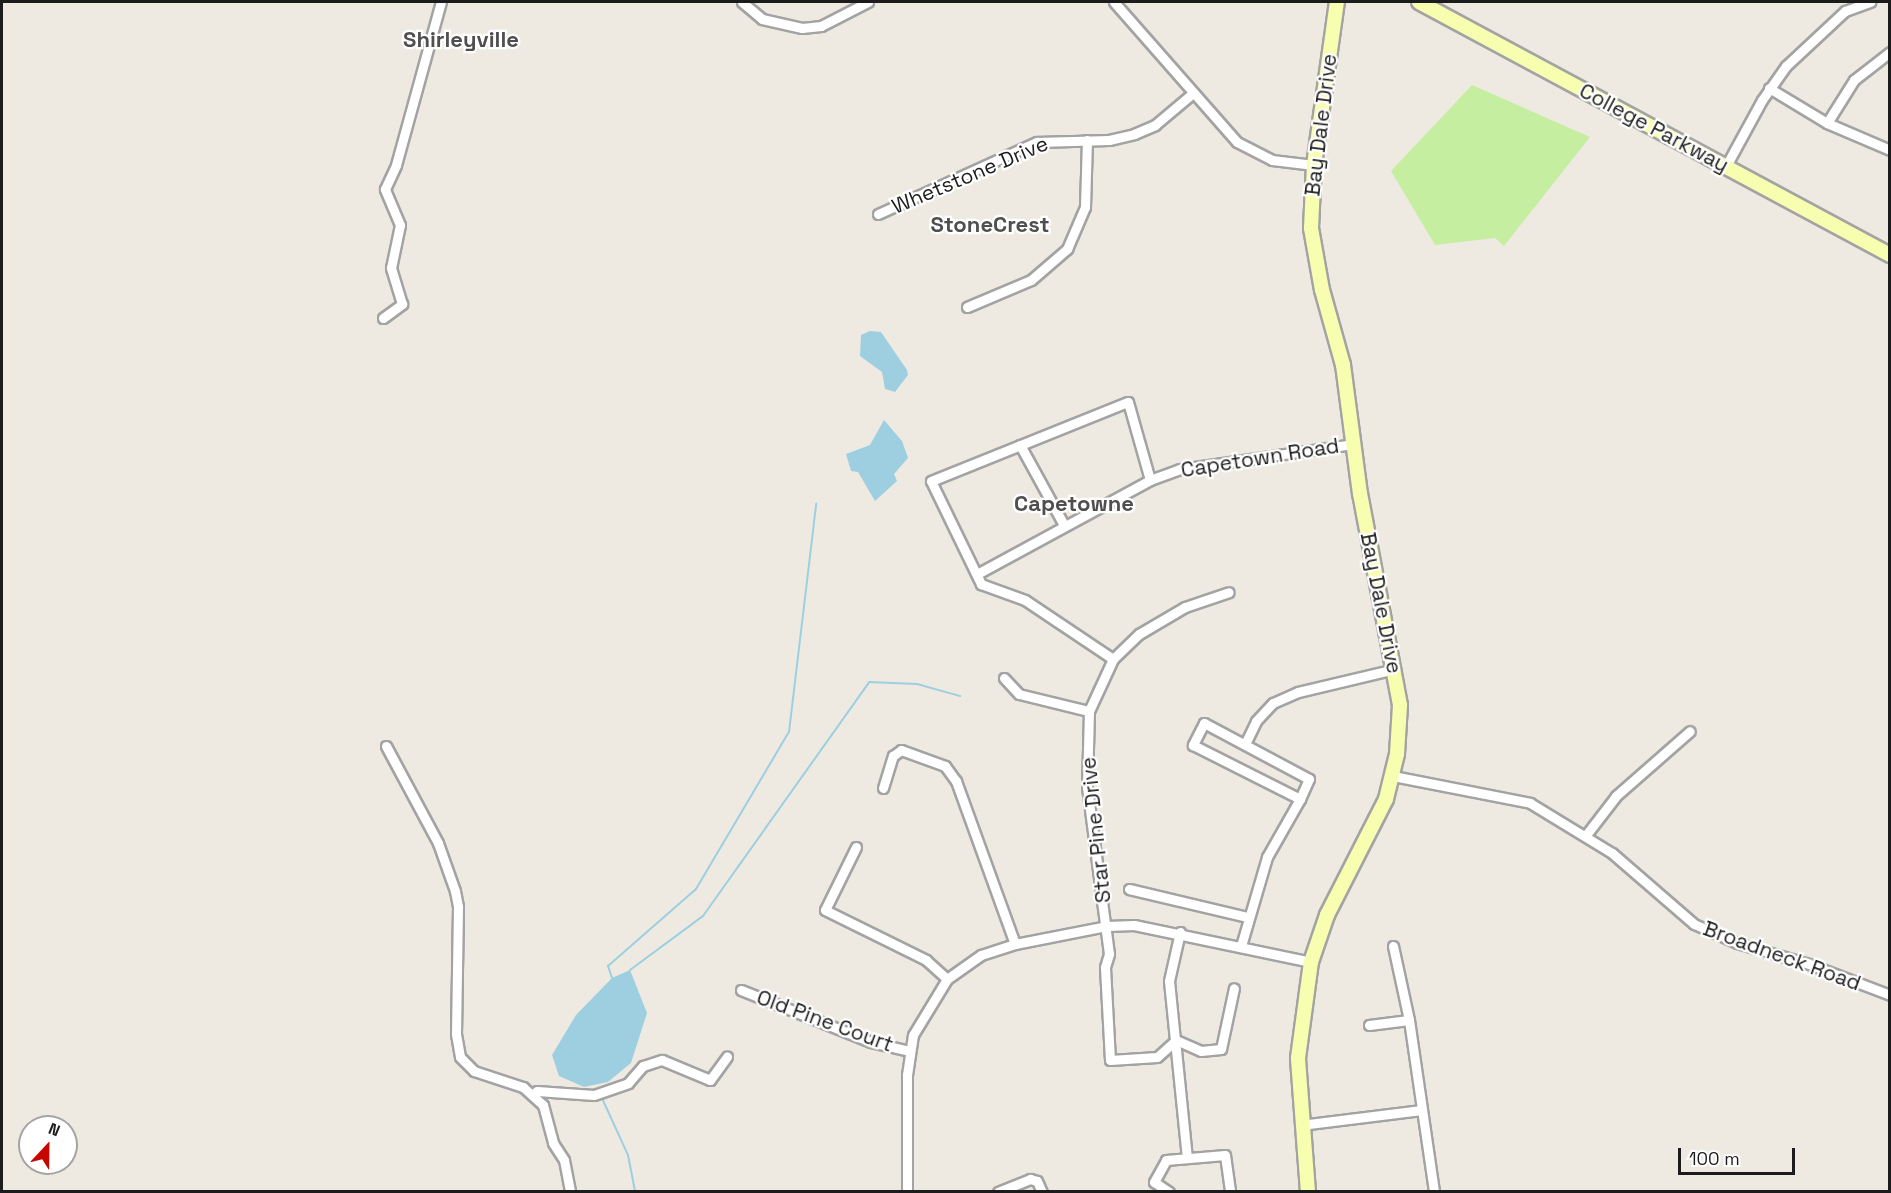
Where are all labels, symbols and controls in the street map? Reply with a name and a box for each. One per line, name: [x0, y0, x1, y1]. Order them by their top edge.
district label: Shirleyville: [403, 27, 519, 53]
street label: Bay Dale Drive: [1300, 52, 1342, 198]
street label: College Parkway: [1575, 78, 1733, 178]
street label: Whetstone Drive: [888, 131, 1052, 219]
district label: StoneCrest: [930, 212, 1050, 238]
street label: Capetown Road: [1179, 433, 1341, 483]
district label: Capetowne: [1014, 491, 1134, 517]
street label: Bay Dale Drive: [1355, 530, 1407, 676]
street label: Star Pine Drive: [1076, 756, 1116, 904]
street label: Broadneck Road: [1700, 916, 1864, 996]
street label: Old Pine Court: [753, 985, 897, 1057]
north arrow: [18, 1115, 78, 1175]
text: N: [45, 1118, 63, 1141]
scale bar: [1681, 1136, 1798, 1174]
text: 100 m: [1689, 1147, 1740, 1170]

